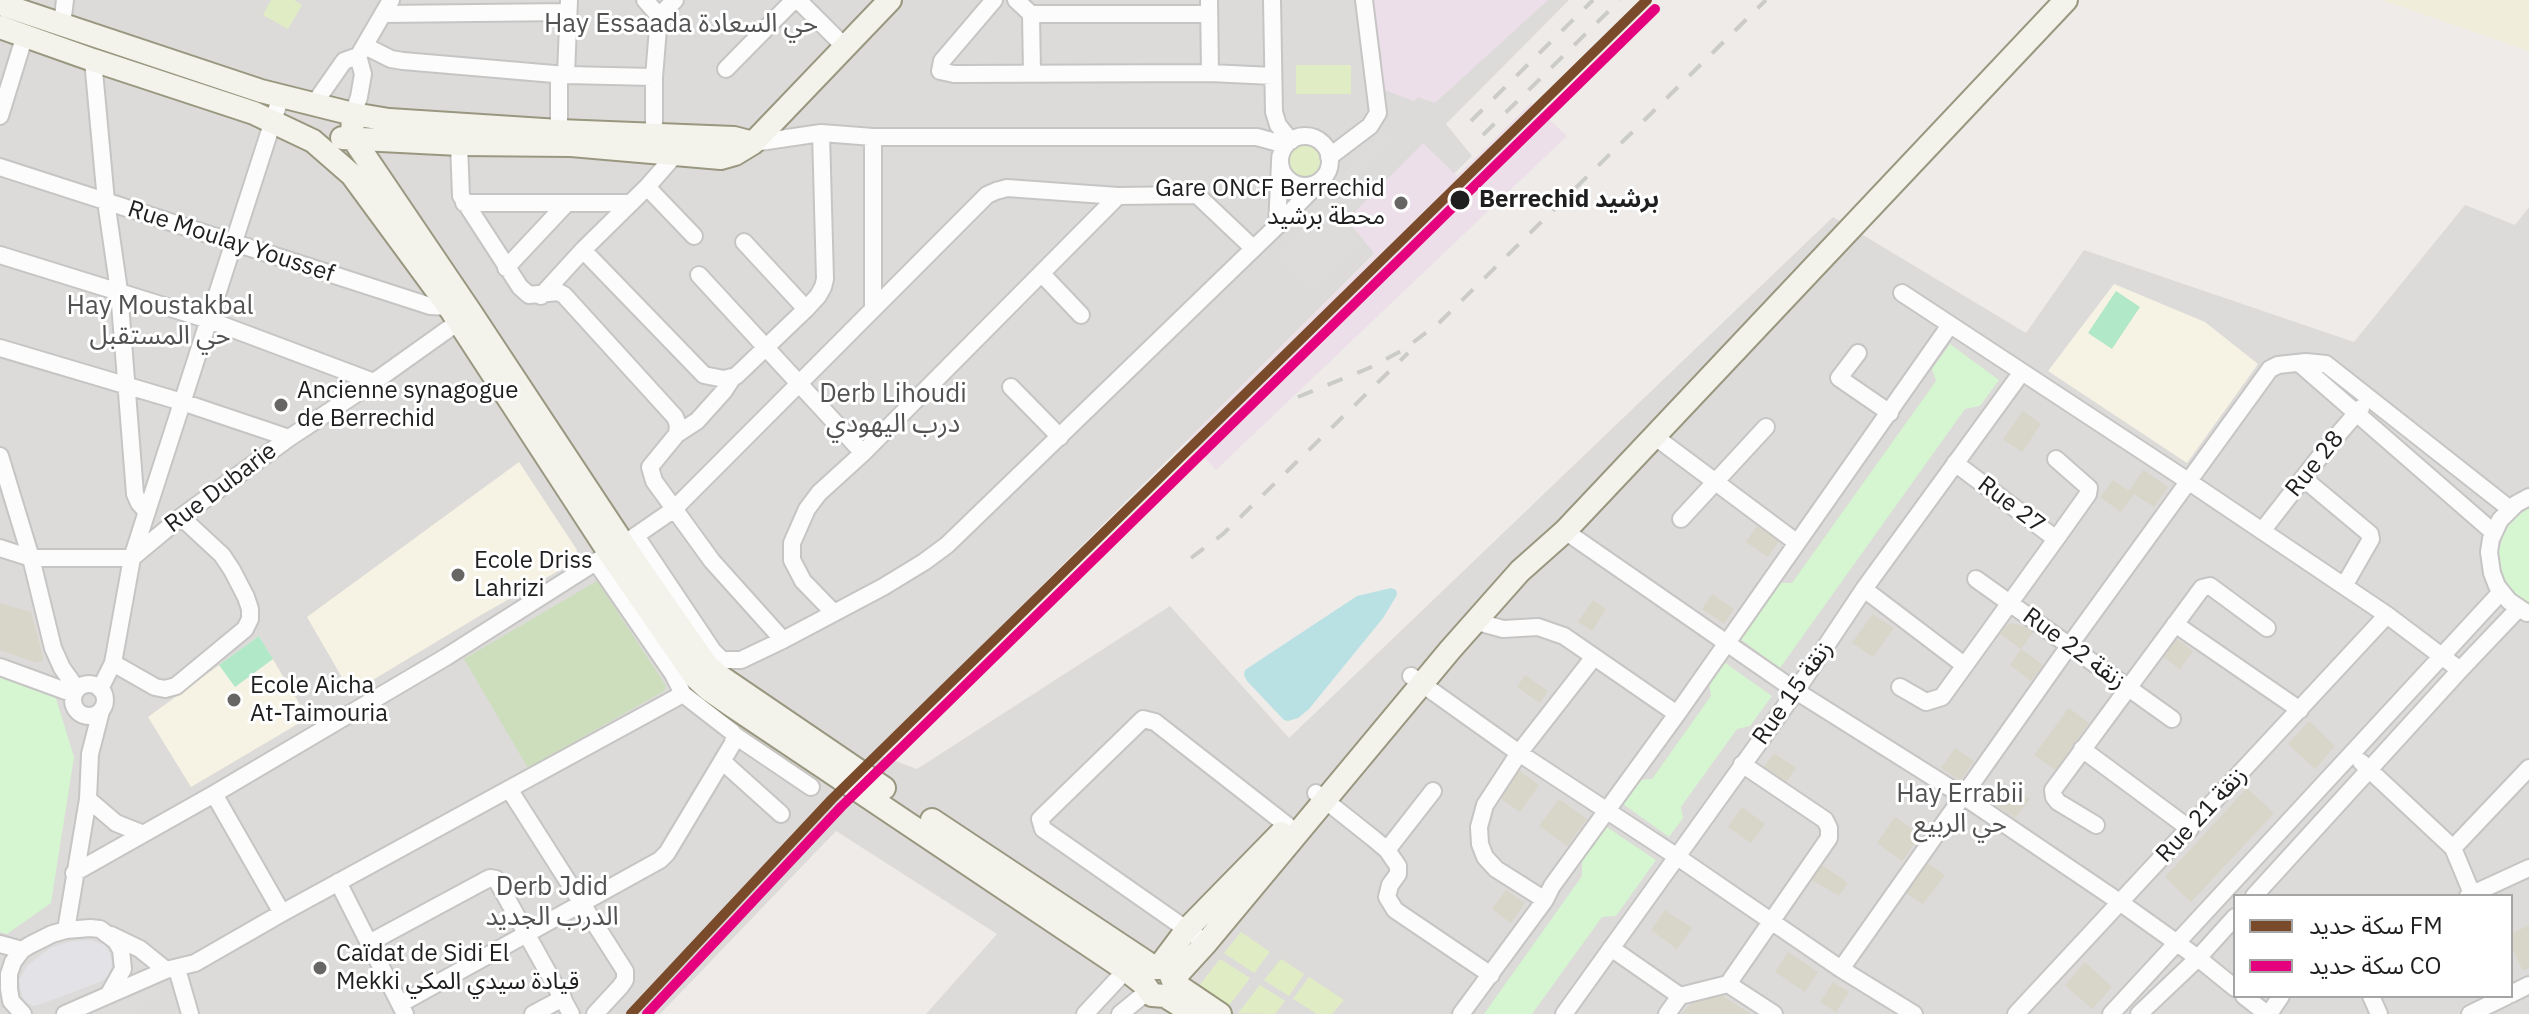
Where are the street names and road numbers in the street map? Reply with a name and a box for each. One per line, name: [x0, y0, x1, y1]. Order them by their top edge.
street label: Rue Moulay Youssef: [124, 195, 338, 289]
street label: Rue 28: [2280, 425, 2350, 503]
street label: Rue Dubarie: [160, 437, 282, 539]
street label: Rue 27: [1972, 470, 2050, 540]
street label: Rue 22 زنقة: [2017, 602, 2131, 696]
street label: Rue 15 زنقة: [1747, 635, 1839, 751]
street label: Rue 21 زنقة: [2150, 761, 2254, 869]

